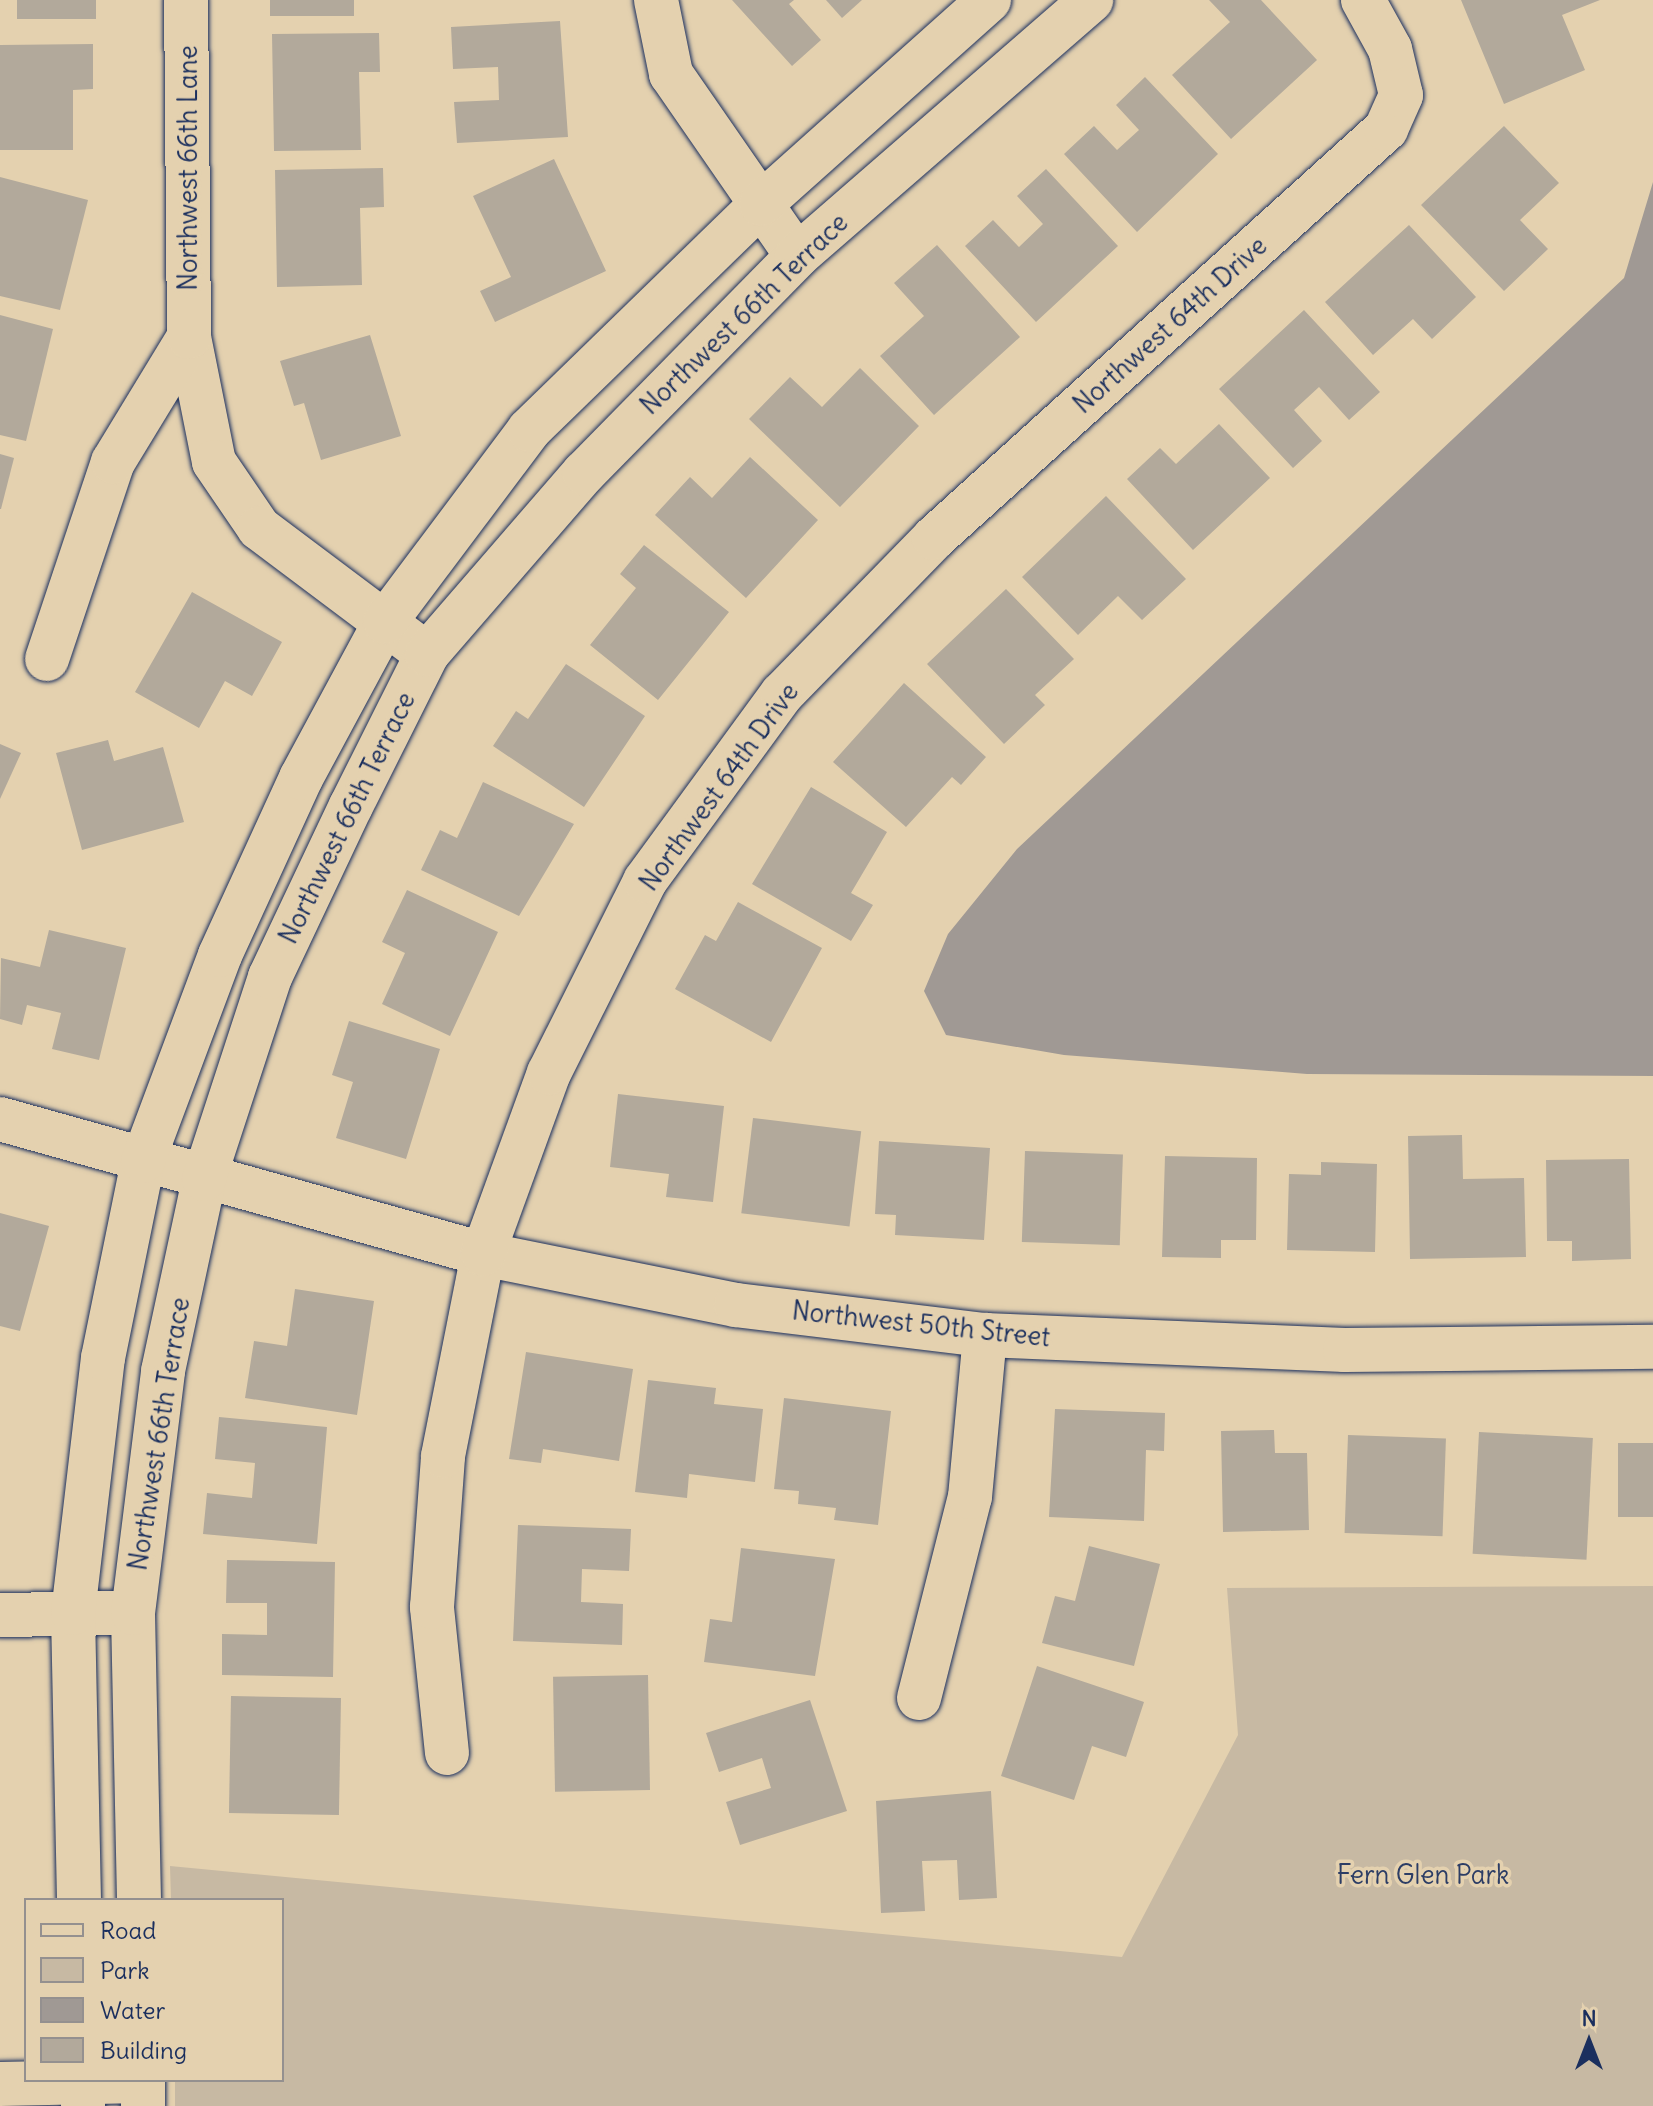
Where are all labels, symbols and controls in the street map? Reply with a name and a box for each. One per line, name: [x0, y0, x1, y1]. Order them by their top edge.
street label: Northwest 66th Lane: [172, 45, 204, 291]
street label: Northwest 66th Terrace: [634, 207, 854, 421]
street label: Northwest 64th Drive: [1067, 230, 1273, 420]
street label: Northwest 64th Drive: [633, 677, 805, 897]
street label: Northwest 66th Terrace: [272, 687, 422, 949]
street label: Northwest 66th Terrace: [122, 1295, 196, 1573]
street label: Northwest 50th Street: [790, 1295, 1052, 1353]
park label: Fern Glen Park: [1337, 1859, 1509, 1891]
legend: [24, 1898, 284, 2082]
text: Road: [100, 1915, 156, 1945]
text: Park: [100, 1955, 150, 1985]
text: Water: [100, 1995, 165, 2025]
north arrow: [1549, 2002, 1629, 2082]
text: N: [1581, 2004, 1597, 2032]
text: Building: [100, 2035, 187, 2065]

